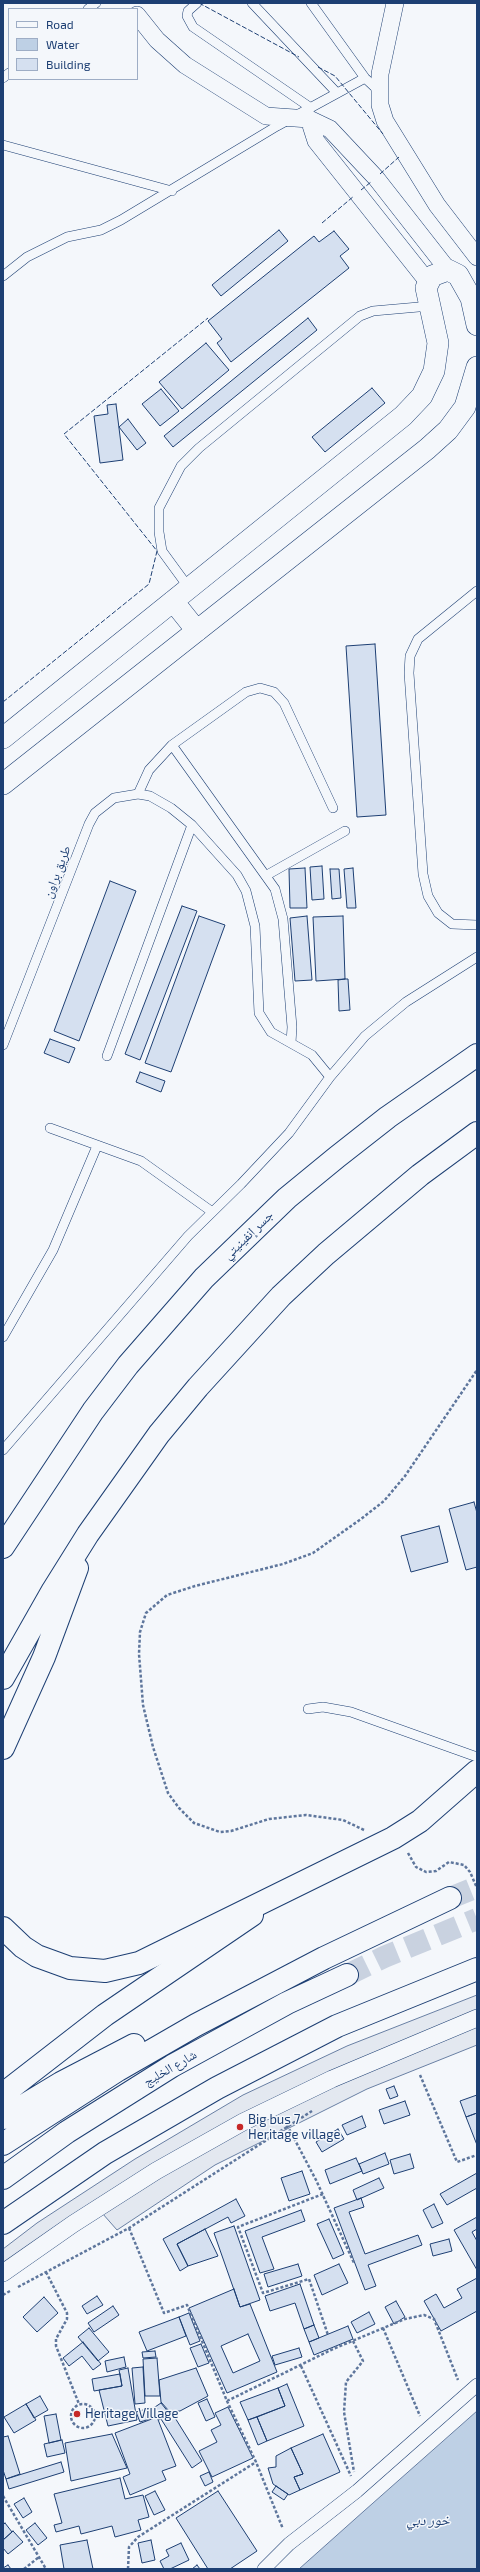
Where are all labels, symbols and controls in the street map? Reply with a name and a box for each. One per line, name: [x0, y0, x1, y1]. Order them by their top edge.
legend: [8, 8, 138, 80]
text: Road: [46, 17, 74, 31]
text: Water: [46, 37, 80, 51]
text: Building: [46, 57, 90, 71]
street label: طريق براون: [40, 843, 74, 901]
street label: جسر إنفينيتي: [220, 1207, 276, 1263]
street label: شارع الخليج: [141, 2047, 199, 2089]
place label: Big bus 7 Heritage village: [248, 2112, 340, 2143]
marker: Big bus 7 Heritage village: [235, 2122, 245, 2132]
place label: Heritage Village: [85, 2406, 178, 2422]
marker: Heritage Village: [72, 2409, 82, 2419]
water label: خور دبي: [406, 2512, 450, 2528]

